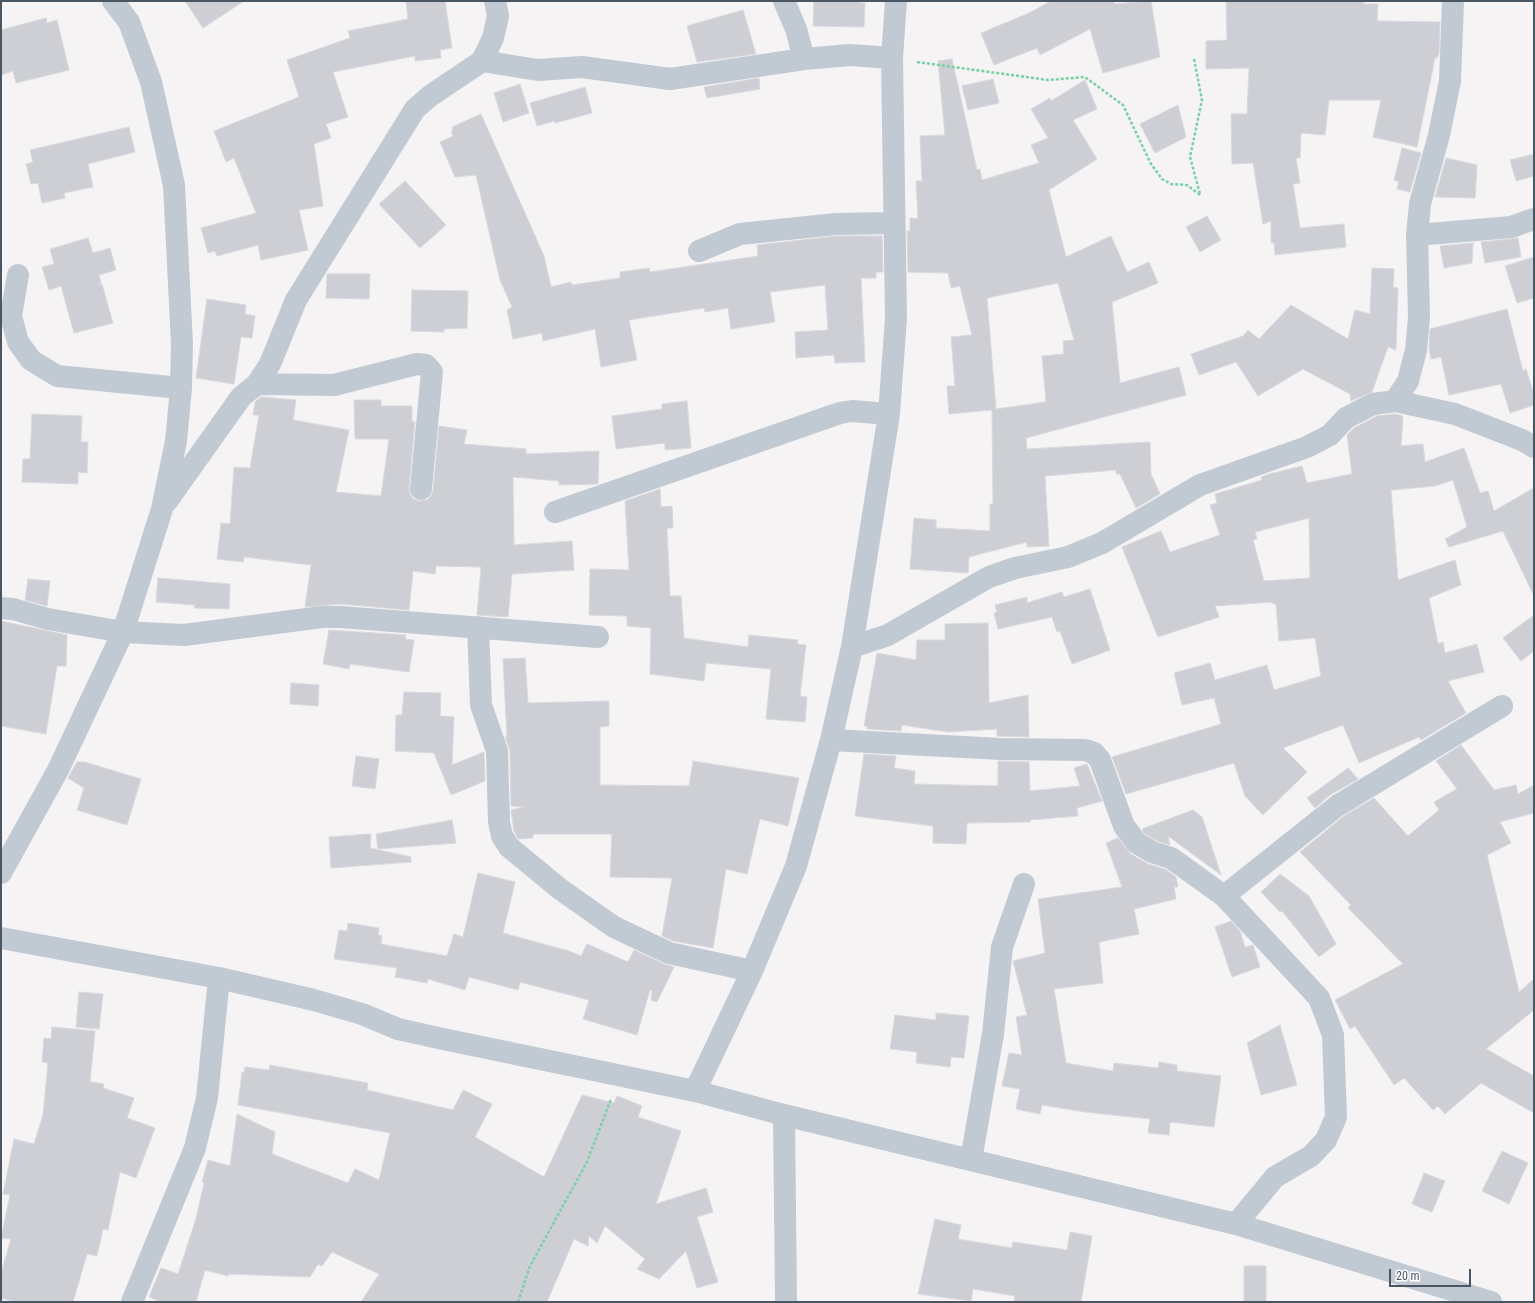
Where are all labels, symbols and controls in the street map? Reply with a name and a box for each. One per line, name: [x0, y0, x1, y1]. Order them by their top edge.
scale bar: [1391, 1261, 1473, 1287]
text: 20 m: [1396, 1269, 1420, 1283]

